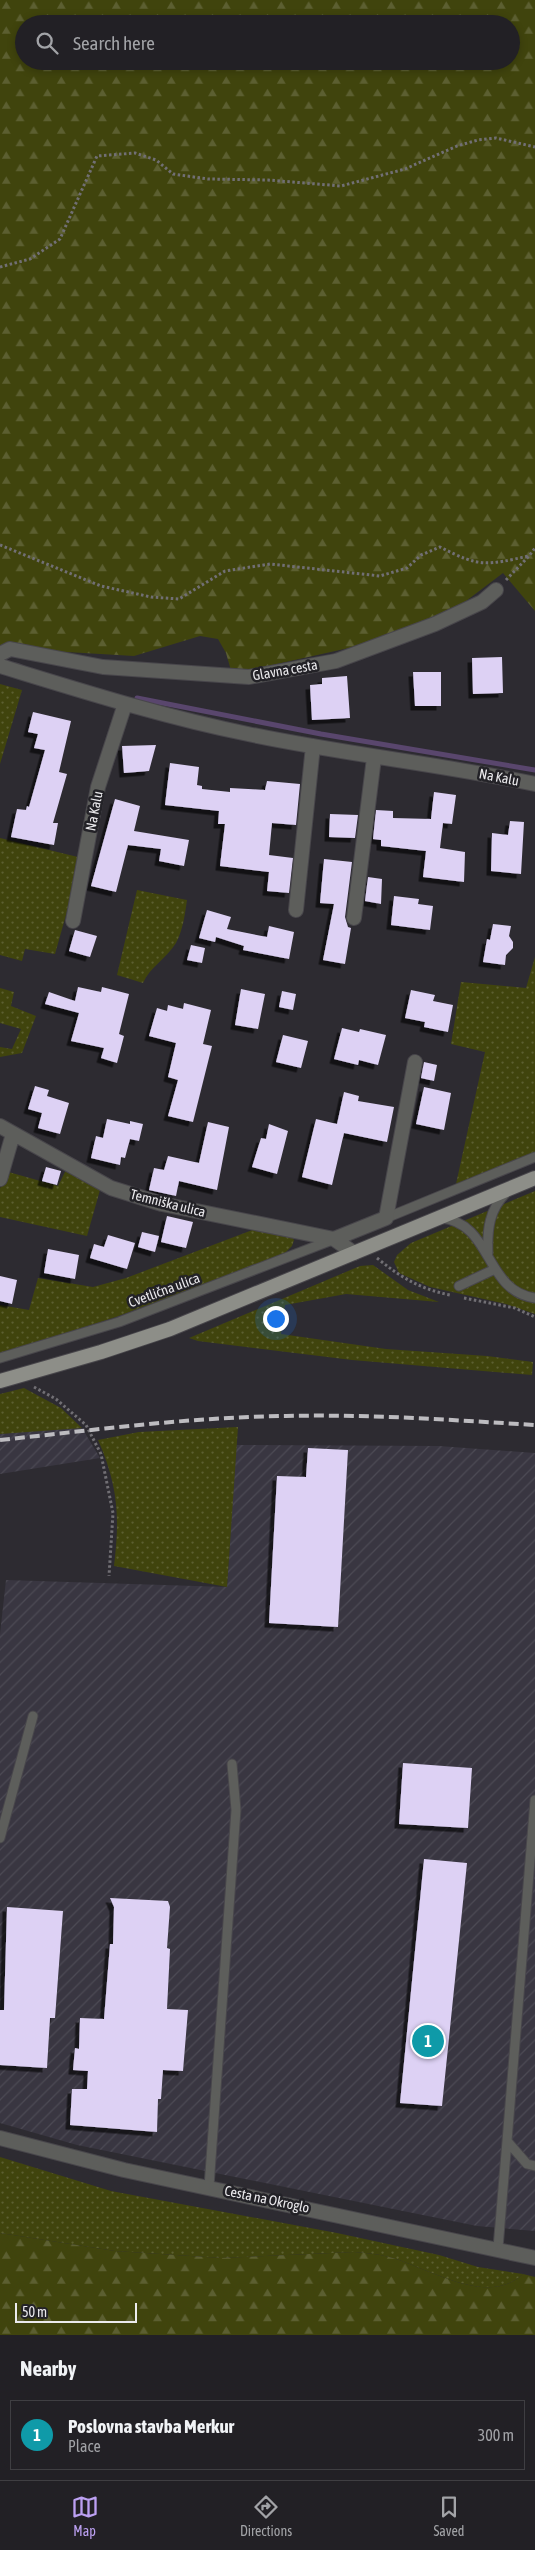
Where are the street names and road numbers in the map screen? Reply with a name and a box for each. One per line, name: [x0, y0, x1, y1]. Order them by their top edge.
street label: Glavna cesta: [251, 656, 319, 684]
street label: Na Kalu: [478, 765, 520, 789]
street label: Na Kalu: [82, 790, 106, 832]
street label: Temniška ulica: [129, 1186, 207, 1220]
street label: Cvetlična ulica: [126, 1270, 202, 1310]
street label: Cesta na Okroglo: [223, 2182, 311, 2216]

